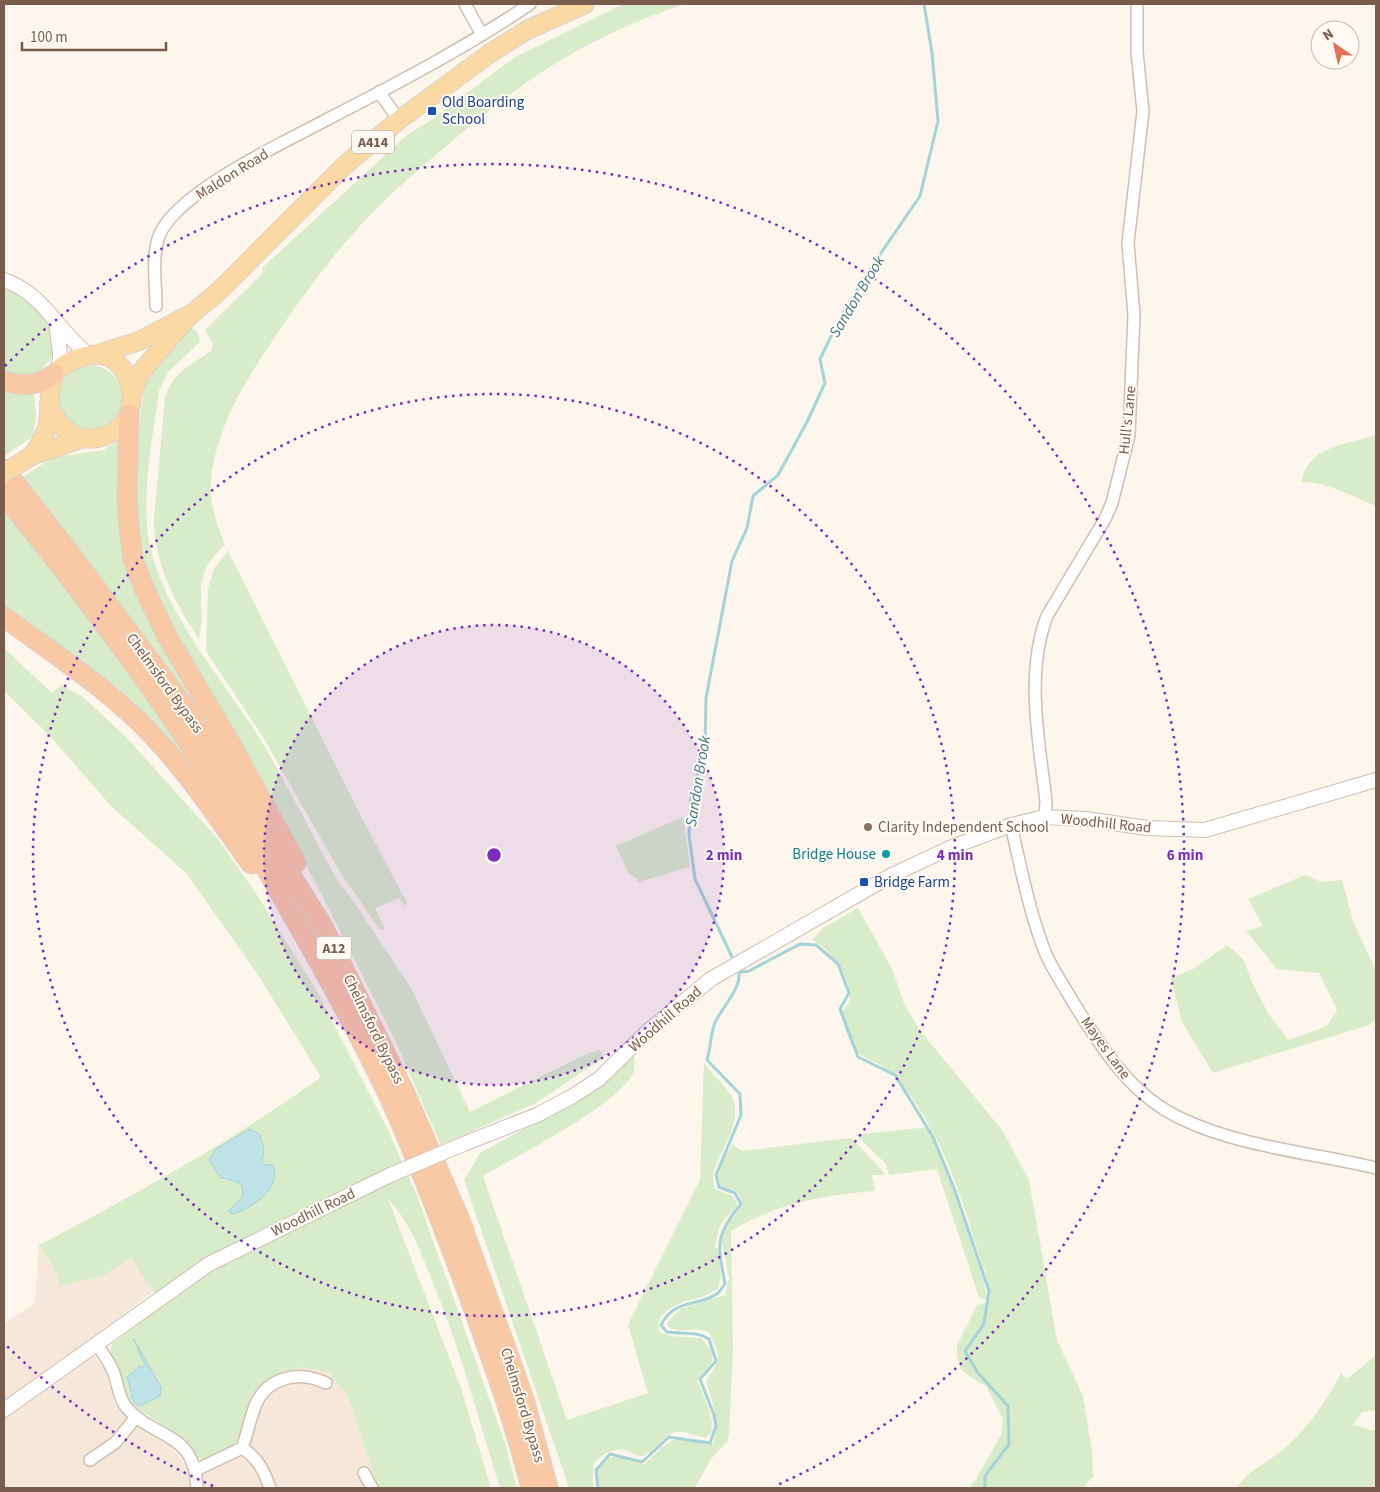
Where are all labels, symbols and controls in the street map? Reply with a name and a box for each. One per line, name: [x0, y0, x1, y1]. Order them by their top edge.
scale bar: [22, 20, 166, 52]
north arrow: [1310, 20, 1360, 70]
text: N: [1319, 24, 1338, 46]
text: 100 m: [30, 27, 68, 48]
place label: Old Boarding School: [442, 92, 525, 130]
marker: Old Boarding School: [426, 105, 438, 117]
road number: A414: [352, 130, 394, 154]
street label: Maldon Road: [192, 144, 273, 205]
water label: Sandon Brook: [824, 251, 890, 342]
street label: Hull's Lane: [1113, 385, 1142, 455]
street label: Chelmsford Bypass: [121, 629, 208, 738]
water label: Sandon Brook: [680, 734, 716, 828]
street label: Woodhill Road: [1060, 808, 1152, 839]
place label: Clarity Independent School: [878, 817, 1049, 838]
marker: Clarity Independent School: [862, 821, 874, 833]
place label: Bridge House: [792, 844, 876, 865]
text: 2 min: [706, 845, 742, 866]
text: 4 min: [937, 845, 973, 866]
text: 6 min: [1167, 845, 1203, 866]
centre of rings: [485, 846, 503, 864]
marker: Bridge House: [880, 848, 892, 860]
place label: Bridge Farm: [874, 872, 950, 893]
marker: Bridge Farm: [858, 876, 870, 888]
road number: A12: [316, 936, 352, 960]
street label: Chelmsford Bypass: [338, 971, 409, 1087]
street label: Woodhill Road: [624, 982, 707, 1057]
street label: Mayes Lane: [1076, 1013, 1135, 1084]
street label: Woodhill Road: [268, 1183, 359, 1242]
street label: Chelmsford Bypass: [495, 1345, 550, 1465]

